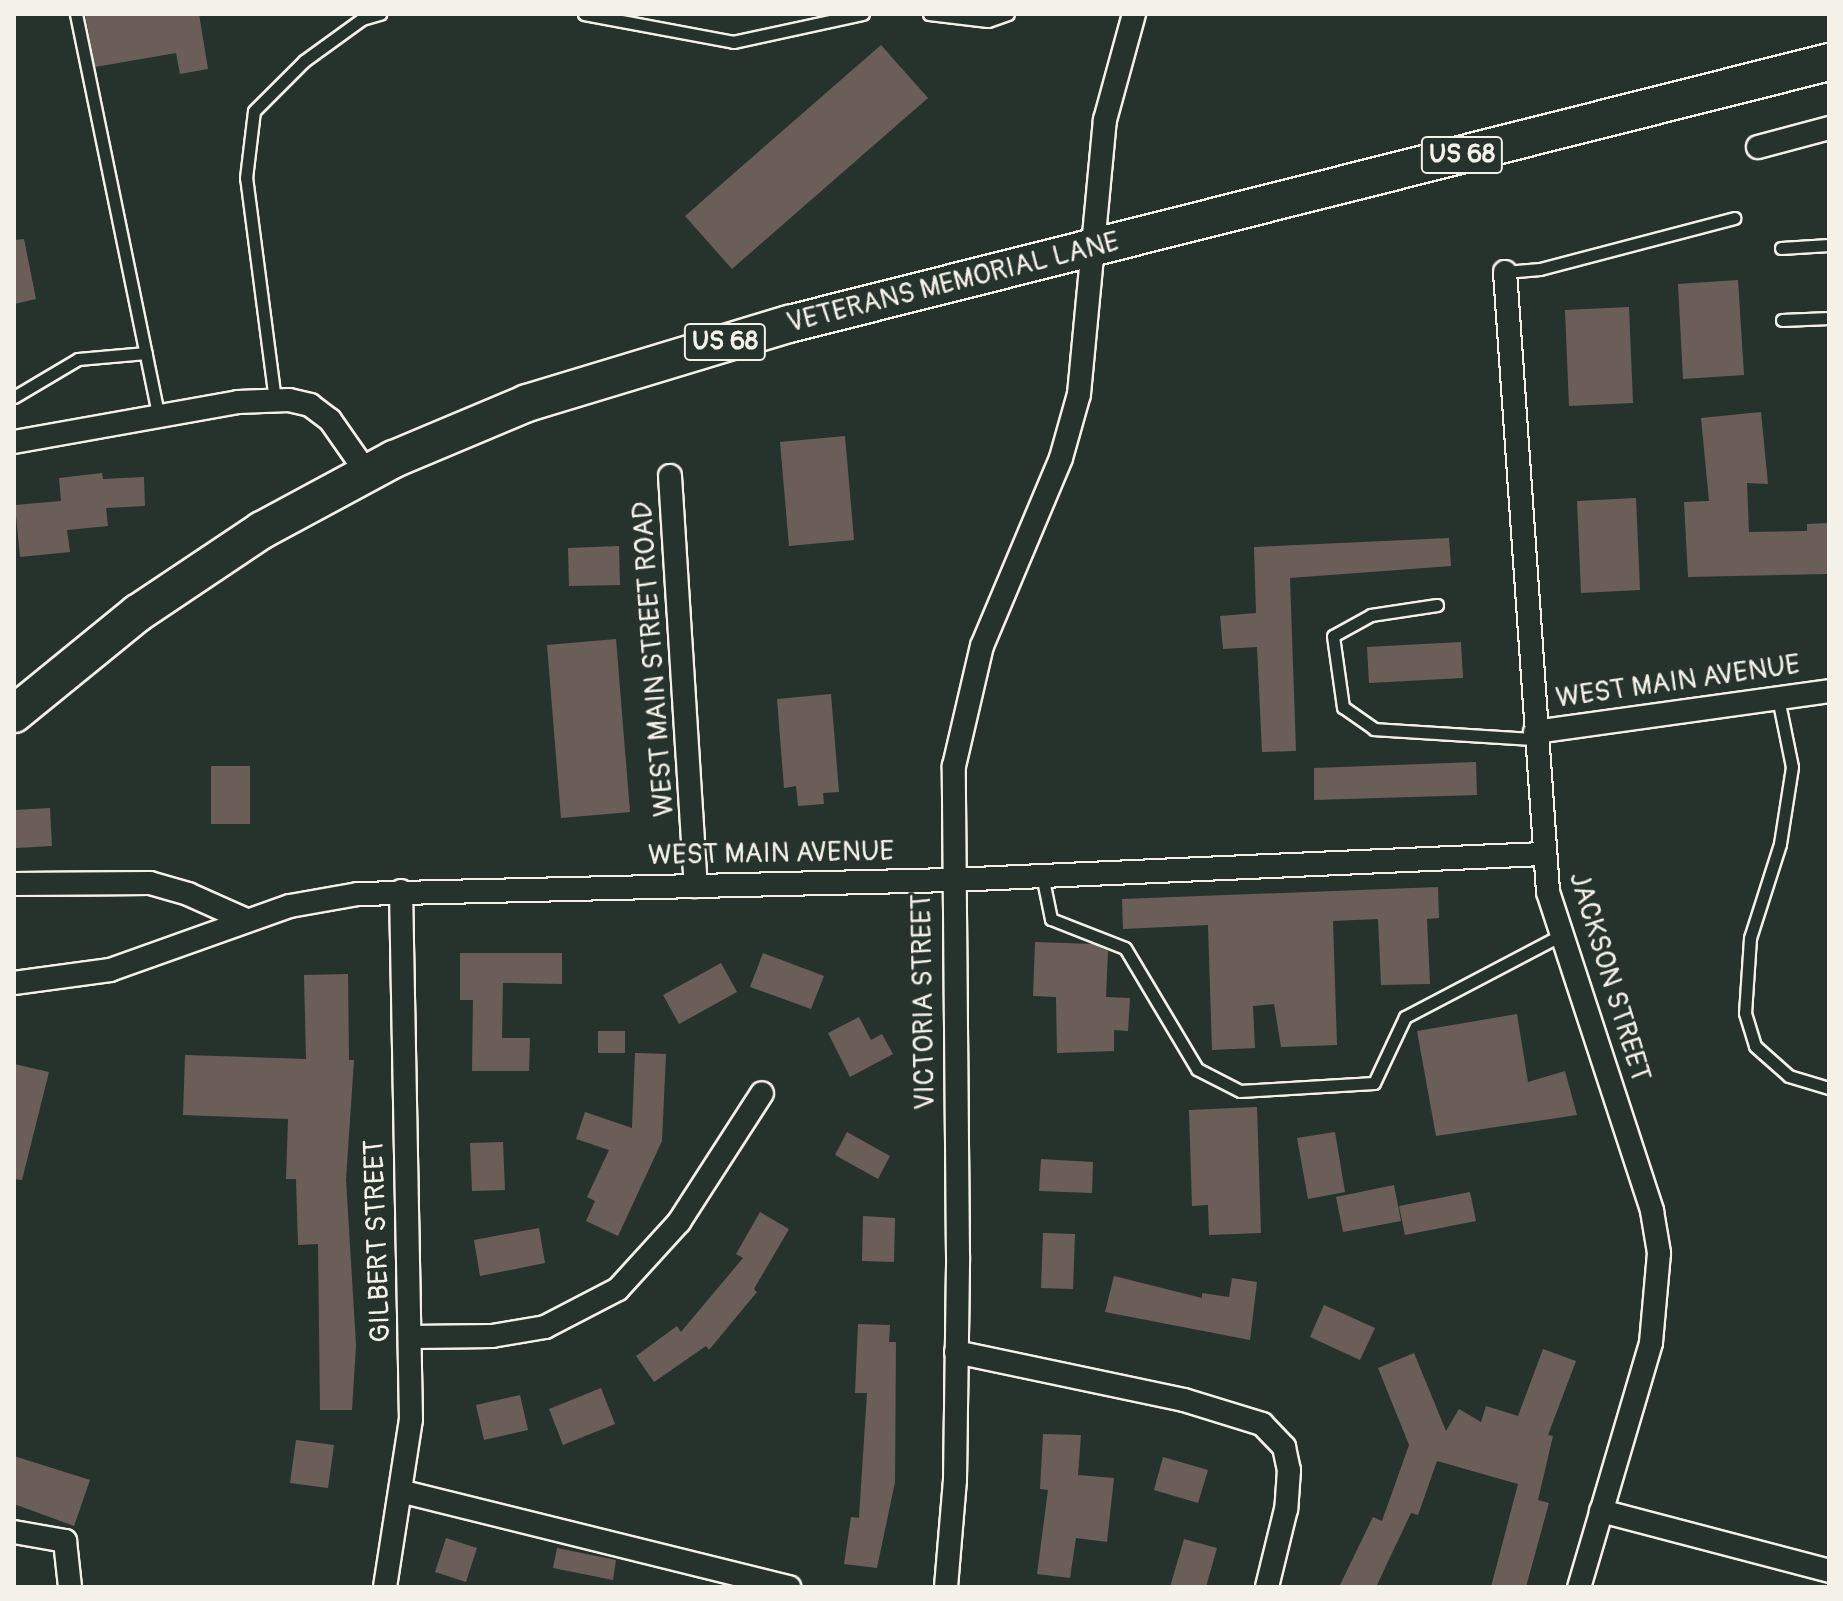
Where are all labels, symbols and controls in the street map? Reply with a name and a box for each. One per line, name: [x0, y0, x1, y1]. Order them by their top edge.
road number: US 68: [1420, 133, 1504, 177]
street label: VETERANS MEMORIAL LANE: [783, 225, 1123, 341]
road number: US 68: [683, 320, 767, 364]
street label: WEST MAIN STREET ROAD: [626, 500, 682, 818]
street label: WEST MAIN AVENUE: [1554, 648, 1802, 716]
street label: WEST MAIN AVENUE: [648, 835, 894, 873]
street label: JACKSON STREET: [1561, 868, 1657, 1086]
street label: VICTORIA STREET: [905, 894, 943, 1110]
street label: GILBERT STREET: [358, 1139, 398, 1343]

